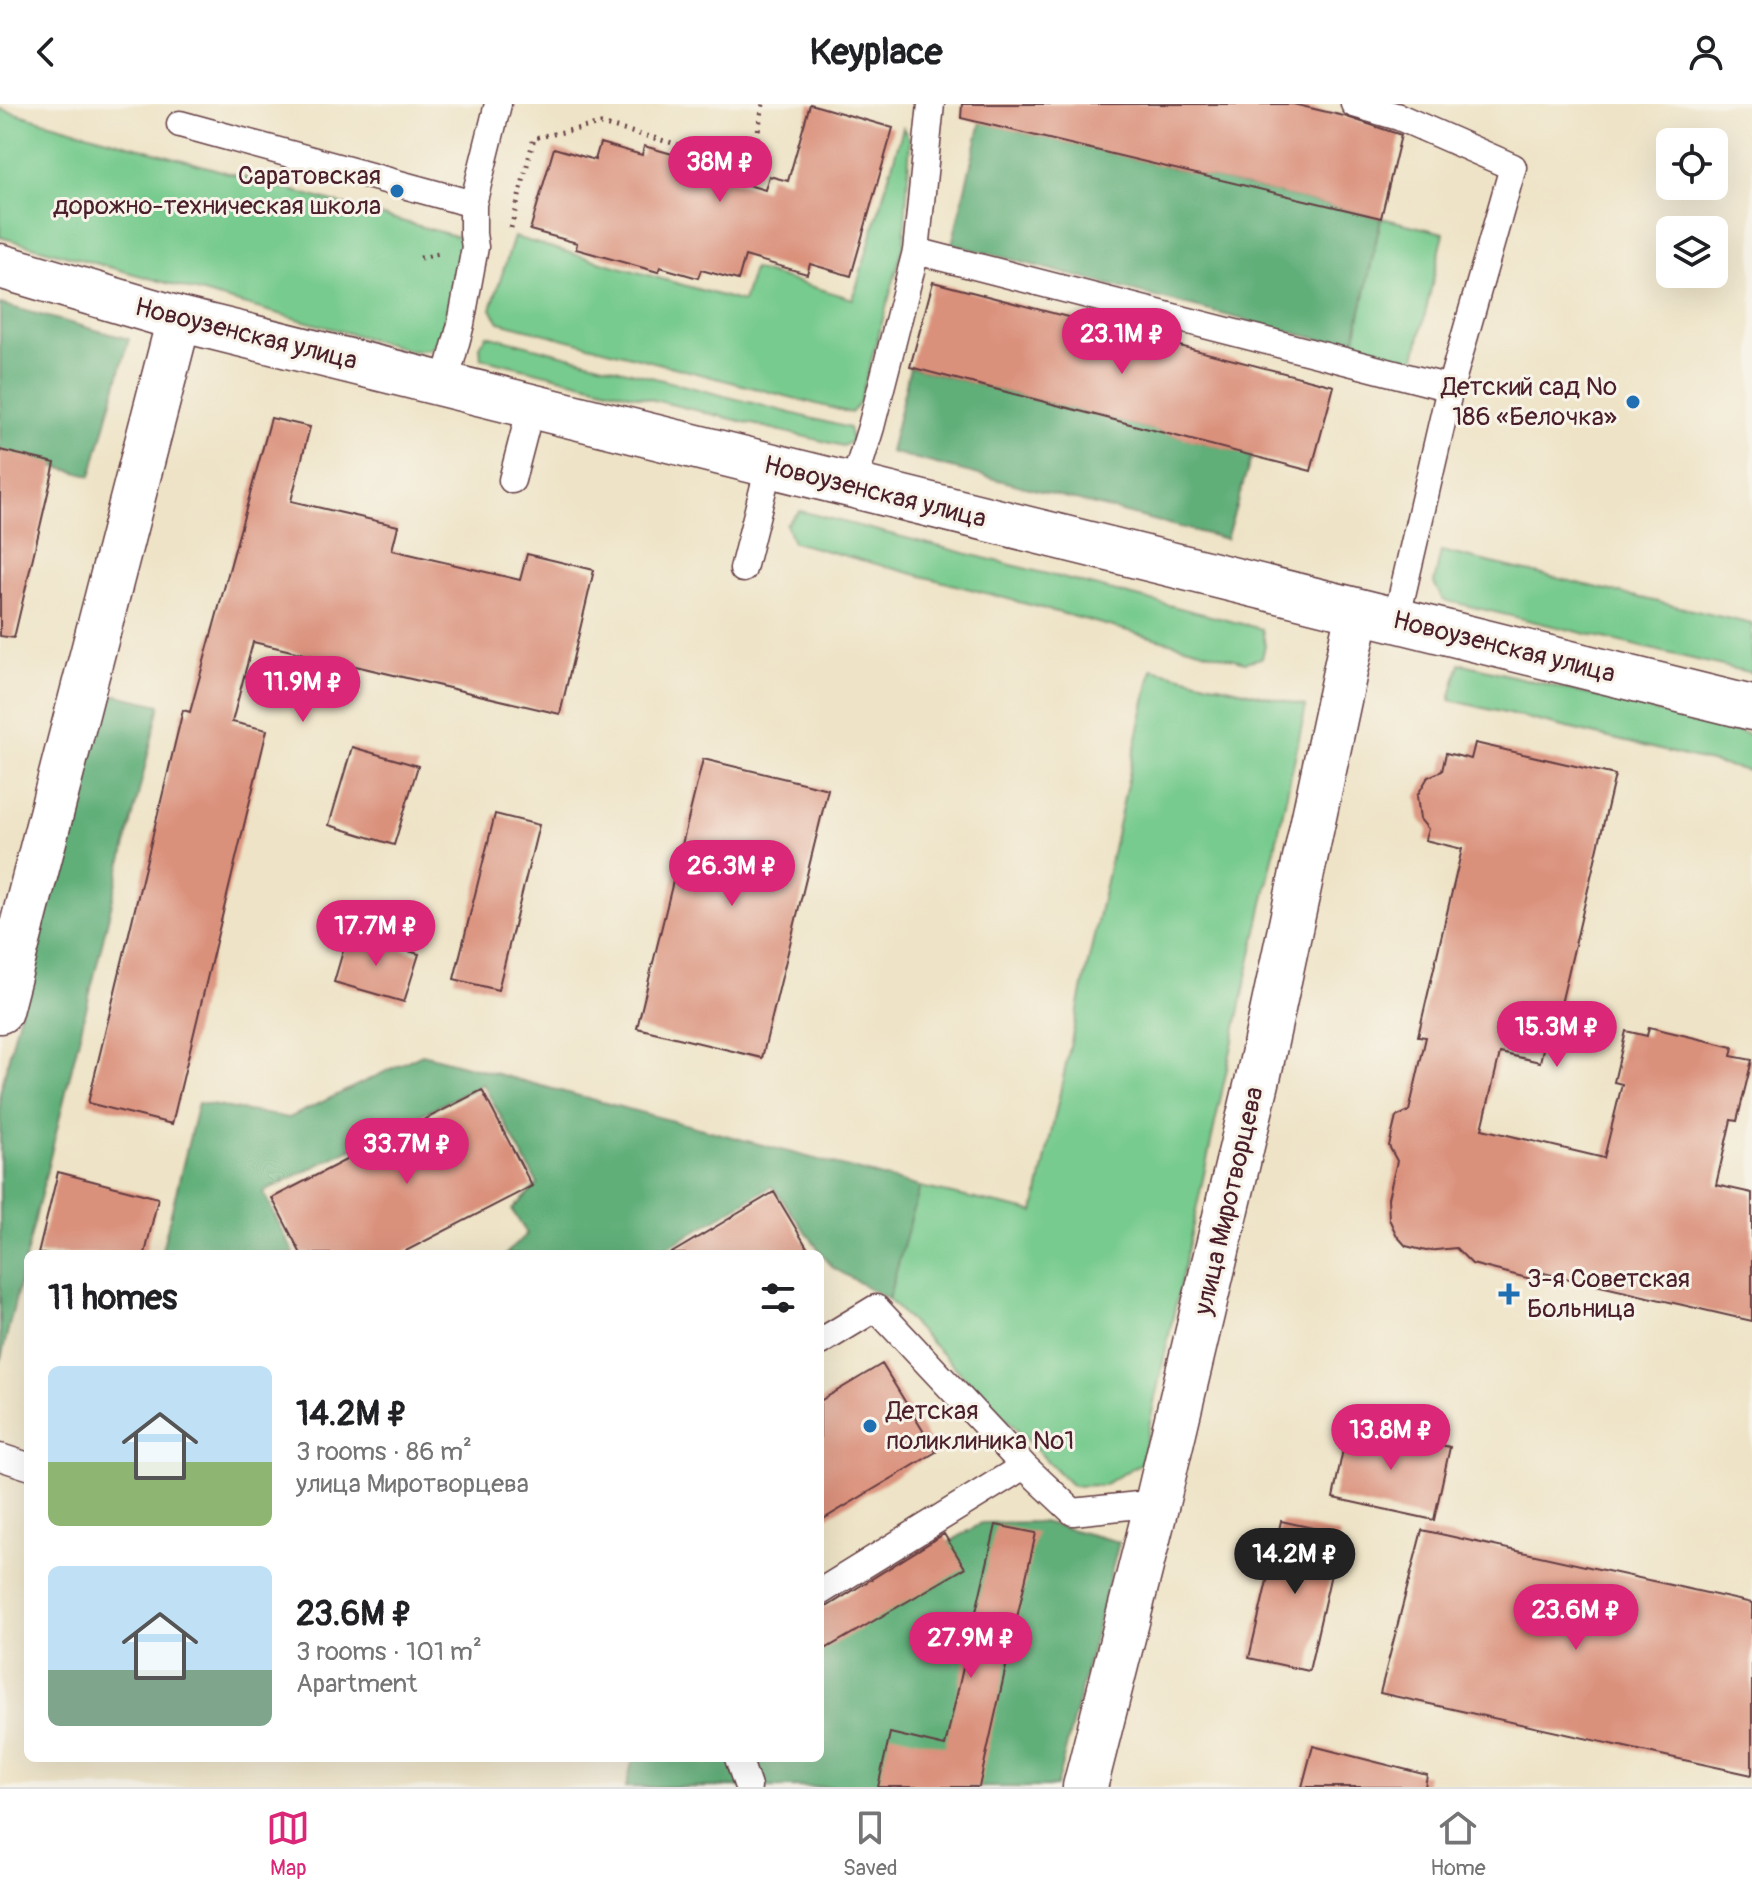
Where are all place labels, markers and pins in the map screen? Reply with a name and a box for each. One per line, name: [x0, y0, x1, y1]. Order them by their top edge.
pin: 38M ₽: [664, 136, 776, 204]
place label: Саратовская дорожно-техническая школа: [53, 160, 381, 222]
marker: Саратовская дорожно-техническая школа: [388, 182, 406, 200]
pin: 23.1M ₽: [1048, 308, 1196, 376]
place label: Детский сад № 186 «Белочка»: [1440, 371, 1617, 433]
marker: Детский сад № 186 «Белочка»: [1624, 393, 1642, 411]
pin: 11.9M ₽: [229, 656, 377, 724]
pin: 26.3M ₽: [658, 840, 806, 908]
pin: 17.7M ₽: [302, 900, 450, 968]
pin: 15.3M ₽: [1483, 1001, 1631, 1069]
pin: 33.7M ₽: [333, 1118, 481, 1186]
place label: 3-я Советская Больница: [1527, 1263, 1690, 1325]
marker: 3-я Советская Больница: [1498, 1283, 1520, 1305]
place label: Детская поликлиника №1: [885, 1395, 1075, 1457]
pin: 13.8M ₽: [1317, 1404, 1465, 1472]
marker: Детская поликлиника №1: [861, 1417, 879, 1435]
pin: 14.2M ₽: [1221, 1528, 1369, 1596]
pin: 23.6M ₽: [1502, 1584, 1650, 1652]
pin: 27.9M ₽: [897, 1612, 1045, 1680]

